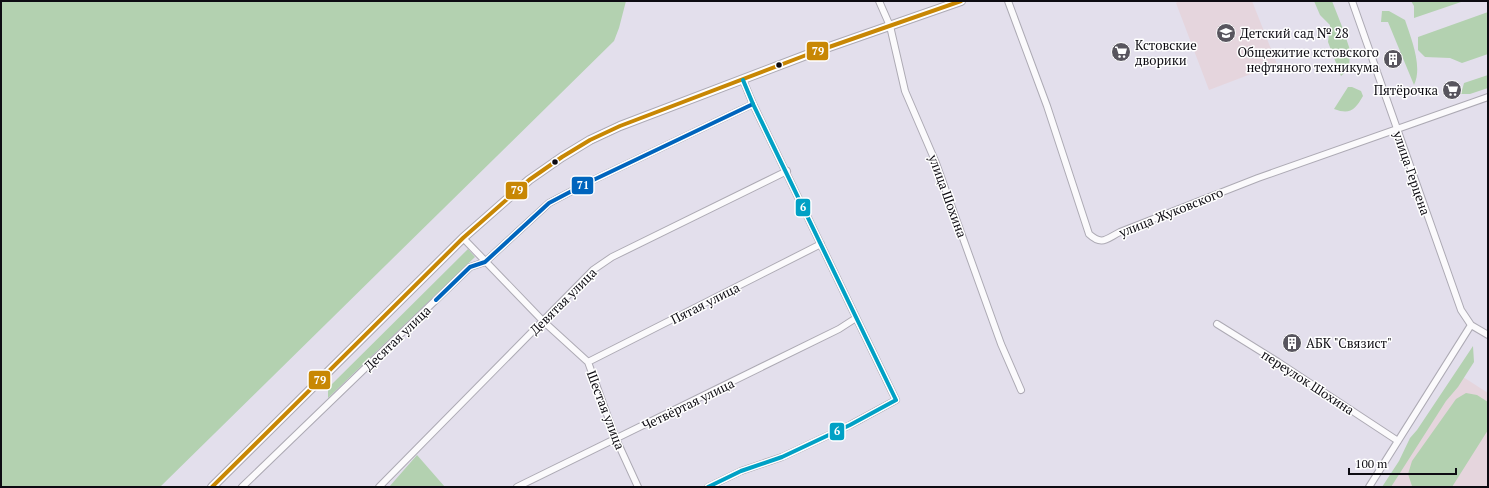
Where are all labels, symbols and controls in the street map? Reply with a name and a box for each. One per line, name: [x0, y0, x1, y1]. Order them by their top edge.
school or university icon: Детский сад № 28: [1215, 22, 1237, 44]
place label: Детский сад № 28: [1240, 24, 1349, 42]
place label: Кстовские дворики: [1135, 36, 1197, 69]
line badge: 79: [806, 41, 829, 61]
supermarket icon: Кстовские дворики: [1110, 41, 1132, 63]
place label: Общежитие кстовского нефтяного техникума: [1238, 43, 1379, 76]
text: 79: [812, 44, 824, 58]
building icon: Общежитие кстовского нефтяного техникума: [1382, 48, 1404, 70]
unlabelled marker: [774, 60, 784, 70]
supermarket icon: Пятёрочка: [1441, 79, 1463, 101]
place label: Пятёрочка: [1374, 81, 1438, 99]
street label: улица Герцена: [1389, 128, 1435, 218]
street label: улица Шохина: [924, 151, 972, 241]
unlabelled marker: [550, 157, 560, 167]
line badge: 71: [571, 176, 594, 195]
text: 71: [577, 178, 589, 192]
line badge: 79: [505, 181, 528, 200]
text: 79: [511, 183, 523, 197]
street label: улица Жуковского: [1115, 183, 1226, 241]
line badge: 6: [795, 198, 811, 217]
text: 6: [800, 200, 806, 214]
street label: Девятая улица: [526, 263, 601, 338]
street label: Пятая улица: [667, 278, 743, 328]
street label: Десятая улица: [359, 301, 435, 375]
building icon: АБК "Связист": [1281, 332, 1303, 354]
place label: АБК "Связист": [1306, 334, 1392, 352]
street label: переулок Шохина: [1258, 345, 1358, 419]
street label: Шестая улица: [583, 368, 629, 453]
line badge: 79: [308, 370, 331, 390]
text: 79: [314, 373, 326, 387]
street label: Четвёртая улица: [639, 374, 738, 434]
line badge: 6: [829, 422, 845, 441]
text: 6: [834, 424, 840, 438]
scale bar: [1349, 450, 1456, 476]
text: 100 m: [1355, 456, 1388, 471]

